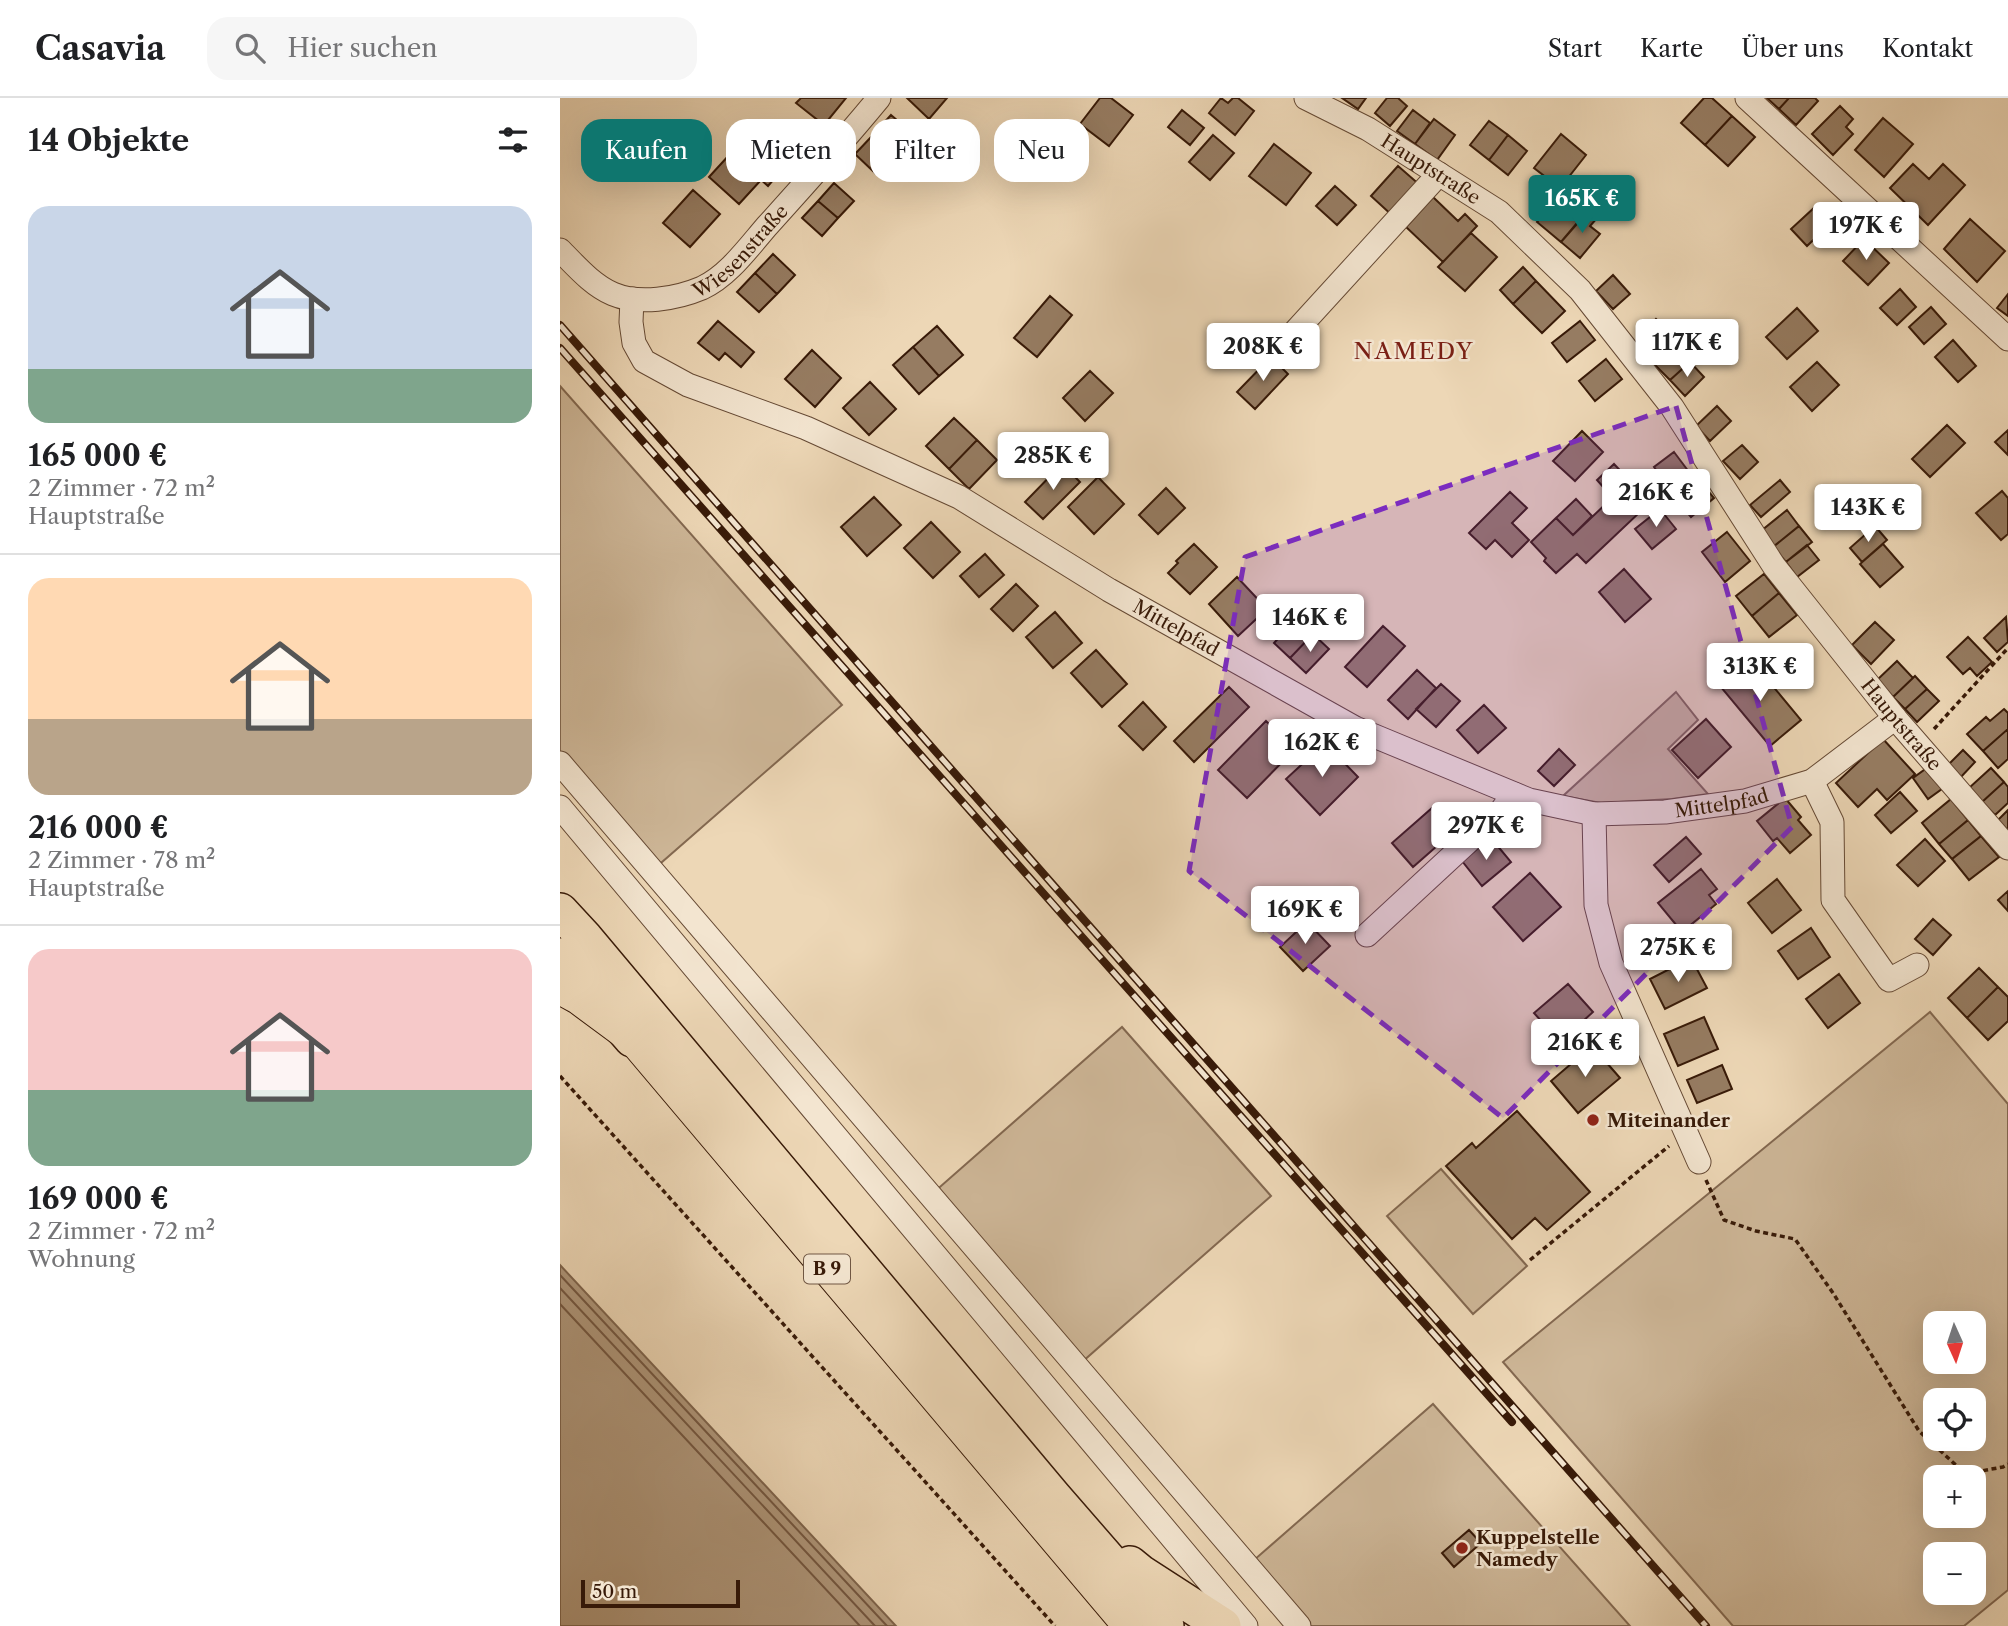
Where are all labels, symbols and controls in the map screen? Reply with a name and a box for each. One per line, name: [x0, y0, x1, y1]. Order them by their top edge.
search box: [207, 17, 697, 80]
text: Casavia: [35, 28, 165, 69]
icon: search: [231, 29, 269, 67]
text: Hier suchen: [287, 32, 438, 64]
text: Start: [1548, 34, 1602, 63]
text: Karte: [1640, 34, 1703, 63]
text: Über uns: [1741, 34, 1844, 63]
text: Kontakt: [1882, 34, 1973, 63]
chip: Kaufen: [581, 119, 712, 182]
chip: Mieten: [726, 119, 856, 182]
chip: Filter: [870, 119, 980, 182]
chip: Neu: [994, 119, 1089, 182]
icon: filters: [494, 121, 532, 159]
text: 14 Objekte: [28, 122, 189, 159]
street label: Hauptstraße: [1377, 129, 1485, 209]
pin: 165K €: [1525, 176, 1639, 235]
text: 165K €: [1544, 184, 1620, 212]
street label: Wiesenstraße: [688, 200, 792, 303]
pin: 197K €: [1809, 202, 1923, 262]
text: 197K €: [1829, 211, 1903, 239]
icon: home: [217, 251, 343, 377]
pin: 117K €: [1630, 320, 1744, 379]
pin: 208K €: [1206, 324, 1320, 383]
text: 117K €: [1652, 328, 1722, 356]
text: 208K €: [1223, 332, 1303, 360]
district label: NAMEDY: [1354, 337, 1474, 365]
pin: 285K €: [996, 432, 1110, 492]
text: 165 000 €: [28, 437, 167, 474]
text: 285K €: [1014, 441, 1092, 469]
pin: 216K €: [1599, 470, 1713, 529]
text: 2 Zimmer · 72 m²: [28, 474, 215, 502]
text: 216K €: [1618, 478, 1694, 506]
pin: 143K €: [1811, 484, 1925, 544]
text: 143K €: [1830, 493, 1906, 521]
text: Hauptstraße: [28, 502, 165, 530]
pin: 146K €: [1253, 594, 1367, 654]
street label: Mittelpfad: [1129, 595, 1224, 661]
text: 146K €: [1272, 603, 1348, 631]
icon: home: [217, 623, 343, 749]
pin: 313K €: [1703, 644, 1817, 703]
text: 313K €: [1723, 652, 1797, 680]
street label: Hauptstraße: [1856, 674, 1947, 775]
pin: 162K €: [1265, 720, 1379, 779]
text: 162K €: [1284, 728, 1360, 756]
street label: Mittelpfad: [1673, 783, 1772, 822]
pin: 297K €: [1429, 802, 1543, 862]
text: 216 000 €: [28, 809, 169, 846]
text: 297K €: [1447, 811, 1525, 839]
text: 2 Zimmer · 78 m²: [28, 846, 215, 874]
text: Hauptstraße: [28, 874, 165, 902]
pin: 169K €: [1248, 886, 1362, 946]
text: 169K €: [1267, 895, 1343, 923]
pin: 275K €: [1621, 924, 1735, 984]
text: 275K €: [1640, 933, 1716, 961]
icon: home: [217, 994, 343, 1120]
pin: 216K €: [1528, 1020, 1642, 1079]
text: 216K €: [1547, 1028, 1623, 1056]
place label: Miteinander: [1607, 1109, 1731, 1132]
marker: Miteinander: [1585, 1112, 1601, 1128]
text: 169 000 €: [28, 1180, 169, 1217]
text: 2 Zimmer · 72 m²: [28, 1217, 215, 1245]
text: Wohnung: [28, 1245, 135, 1273]
road number: B 9: [804, 1254, 850, 1284]
north arrow: [1923, 1311, 1986, 1374]
map controls: [1923, 1311, 1986, 1605]
button: locate: [1923, 1388, 1986, 1451]
button: +: [1923, 1465, 1986, 1528]
place label: Kuppelstelle Namedy: [1476, 1526, 1600, 1571]
marker: Kuppelstelle Namedy: [1454, 1540, 1470, 1556]
button: −: [1923, 1542, 1986, 1605]
scale bar: [581, 1577, 740, 1609]
text: 50 m: [592, 1580, 637, 1603]

